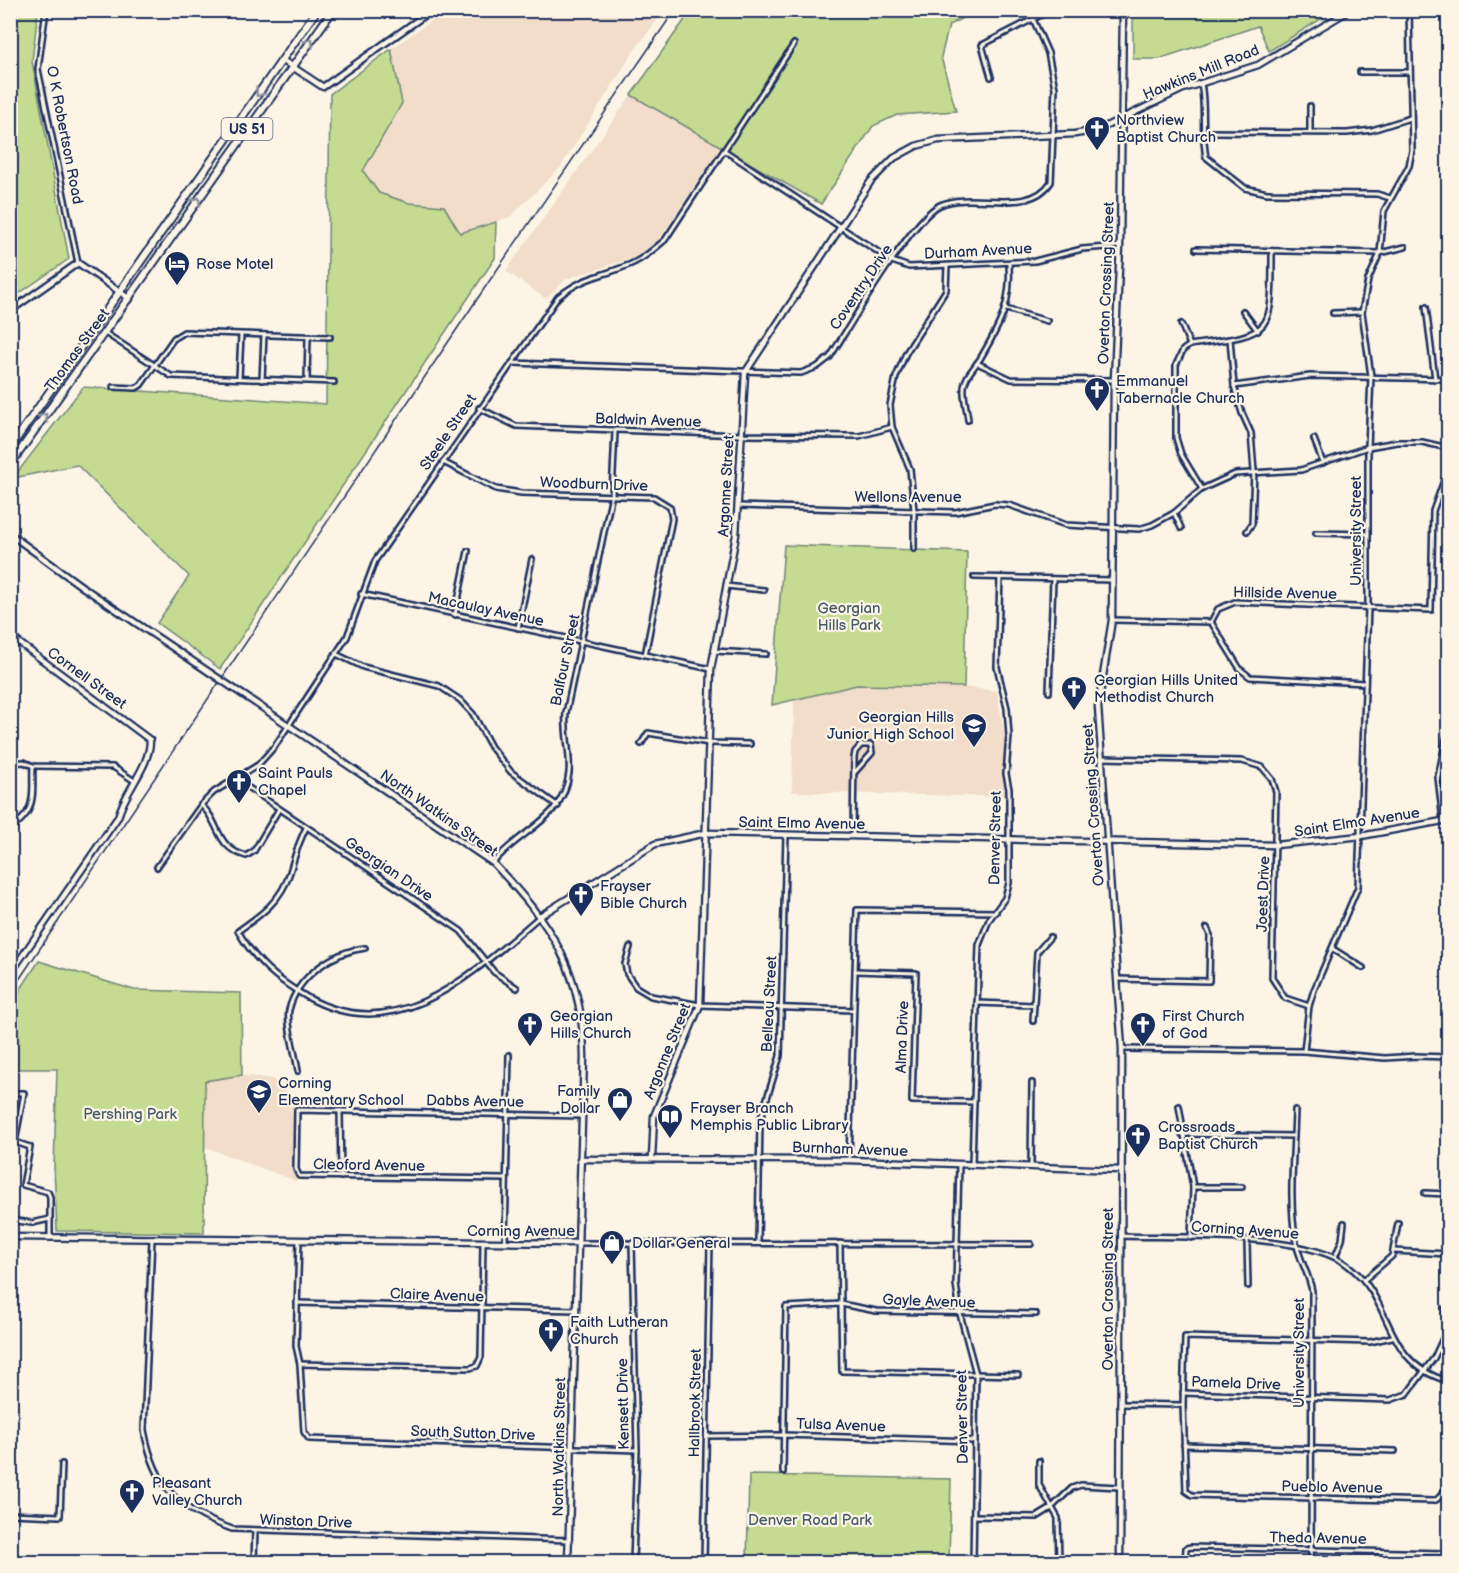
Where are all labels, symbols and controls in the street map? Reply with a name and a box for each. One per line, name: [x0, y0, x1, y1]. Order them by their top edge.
one-way arrow: [303, 38, 314, 49]
street label: Hawkins Mill Road: [1140, 40, 1262, 104]
street label: O K Robertson Road: [42, 64, 87, 206]
one-way arrow: [255, 86, 266, 97]
place label: Northview Baptist Church: [1116, 111, 1216, 147]
church icon: Northview Baptist Church: [1082, 114, 1112, 152]
road number: US 51: [222, 118, 272, 140]
one-way arrow: [190, 197, 201, 208]
street label: Overton Crossing Street: [1094, 201, 1119, 365]
street label: Durham Avenue: [923, 239, 1033, 264]
street label: Coventry Drive: [826, 241, 897, 334]
hotel icon: Rose Motel: [162, 249, 192, 287]
place label: Rose Motel: [196, 255, 273, 274]
street label: Thomas Street: [41, 304, 114, 396]
place label: Emmanuel Tabernacle Church: [1116, 372, 1244, 408]
church icon: Emmanuel Tabernacle Church: [1082, 375, 1112, 413]
street label: Steele Street: [416, 390, 481, 474]
street label: Baldwin Avenue: [594, 409, 702, 432]
one-way arrow: [37, 413, 48, 424]
street label: Argonne Street: [714, 434, 739, 538]
street label: Woodburn Drive: [540, 473, 649, 496]
street label: University Street: [1347, 476, 1366, 586]
street label: Wellons Avenue: [854, 488, 962, 507]
street label: Hillside Avenue: [1233, 583, 1337, 604]
street label: Macaulay Avenue: [426, 588, 546, 631]
park label: Georgian Hills Park: [818, 599, 881, 635]
street label: Balfour Street: [547, 612, 585, 708]
street label: Cornell Street: [43, 643, 130, 714]
place label: Georgian Hills United Methodist Church: [1094, 671, 1238, 707]
church icon: Georgian Hills United Methodist Church: [1059, 674, 1089, 712]
place label: Georgian Hills Junior High School: [827, 708, 955, 744]
school or university icon: Georgian Hills Junior High School: [959, 711, 989, 749]
street label: Overton Crossing Street: [1078, 723, 1109, 887]
place label: Saint Pauls Chapel: [258, 764, 333, 800]
street label: North Watkins Street: [376, 766, 502, 861]
church icon: Saint Pauls Chapel: [224, 767, 254, 805]
street label: Denver Street: [985, 790, 1006, 885]
street label: Saint Elmo Avenue: [1293, 803, 1421, 842]
street label: Saint Elmo Avenue: [738, 813, 866, 834]
street label: Georgian Drive: [341, 833, 436, 906]
street label: Joest Drive: [1253, 855, 1274, 932]
place label: Frayser Bible Church: [600, 877, 687, 913]
church icon: Frayser Bible Church: [566, 880, 596, 918]
street label: Belleau Street: [757, 955, 782, 1053]
street label: Argonne Street: [640, 1000, 696, 1102]
street label: Alma Drive: [892, 1000, 913, 1074]
place label: Georgian Hills Church: [550, 1007, 631, 1043]
place label: First Church of God: [1162, 1007, 1245, 1043]
church icon: Georgian Hills Church: [515, 1010, 545, 1048]
church icon: First Church of God: [1128, 1010, 1158, 1048]
place label: Corning Elementary School: [278, 1074, 404, 1110]
school or university icon: Corning Elementary School: [244, 1077, 274, 1115]
place label: Family Dollar: [557, 1082, 601, 1118]
shop icon: Family Dollar: [605, 1085, 635, 1123]
street label: Dabbs Avenue: [426, 1091, 524, 1112]
place label: Frayser Branch Memphis Public Library: [690, 1099, 849, 1135]
library icon: Frayser Branch Memphis Public Library: [655, 1102, 685, 1140]
park label: Pershing Park: [83, 1105, 177, 1124]
place label: Crossroads Baptist Church: [1158, 1118, 1258, 1154]
church icon: Crossroads Baptist Church: [1123, 1121, 1153, 1159]
street label: Burnham Avenue: [792, 1138, 908, 1161]
street label: Cleoford Avenue: [313, 1155, 425, 1176]
street label: Overton Crossing Street: [1099, 1207, 1118, 1370]
street label: Corning Avenue: [1190, 1217, 1300, 1244]
street label: Corning Avenue: [467, 1222, 575, 1241]
shop icon: Dollar General: [597, 1228, 627, 1266]
place label: Dollar General: [632, 1234, 730, 1253]
street label: Claire Avenue: [390, 1284, 485, 1307]
street label: Gayle Avenue: [882, 1290, 976, 1313]
street label: University Street: [1290, 1298, 1309, 1408]
place label: Faith Lutheran Church: [570, 1313, 668, 1349]
church icon: Faith Lutheran Church: [536, 1316, 566, 1354]
street label: Hallbrook Street: [685, 1348, 706, 1458]
street label: Kensett Drive: [613, 1358, 634, 1450]
street label: Denver Street: [952, 1369, 973, 1464]
street label: Pamela Drive: [1191, 1372, 1281, 1395]
street label: North Watkins Street: [549, 1377, 570, 1517]
street label: Tulsa Avenue: [796, 1414, 886, 1437]
street label: South Sutton Drive: [410, 1422, 536, 1445]
place label: Pleasant Valley Church: [152, 1474, 242, 1510]
church icon: Pleasant Valley Church: [117, 1477, 147, 1515]
street label: Pueblo Avenue: [1281, 1477, 1383, 1498]
street label: Winston Drive: [259, 1510, 353, 1533]
park label: Denver Road Park: [748, 1511, 873, 1530]
street label: Theda Avenue: [1269, 1528, 1367, 1549]

